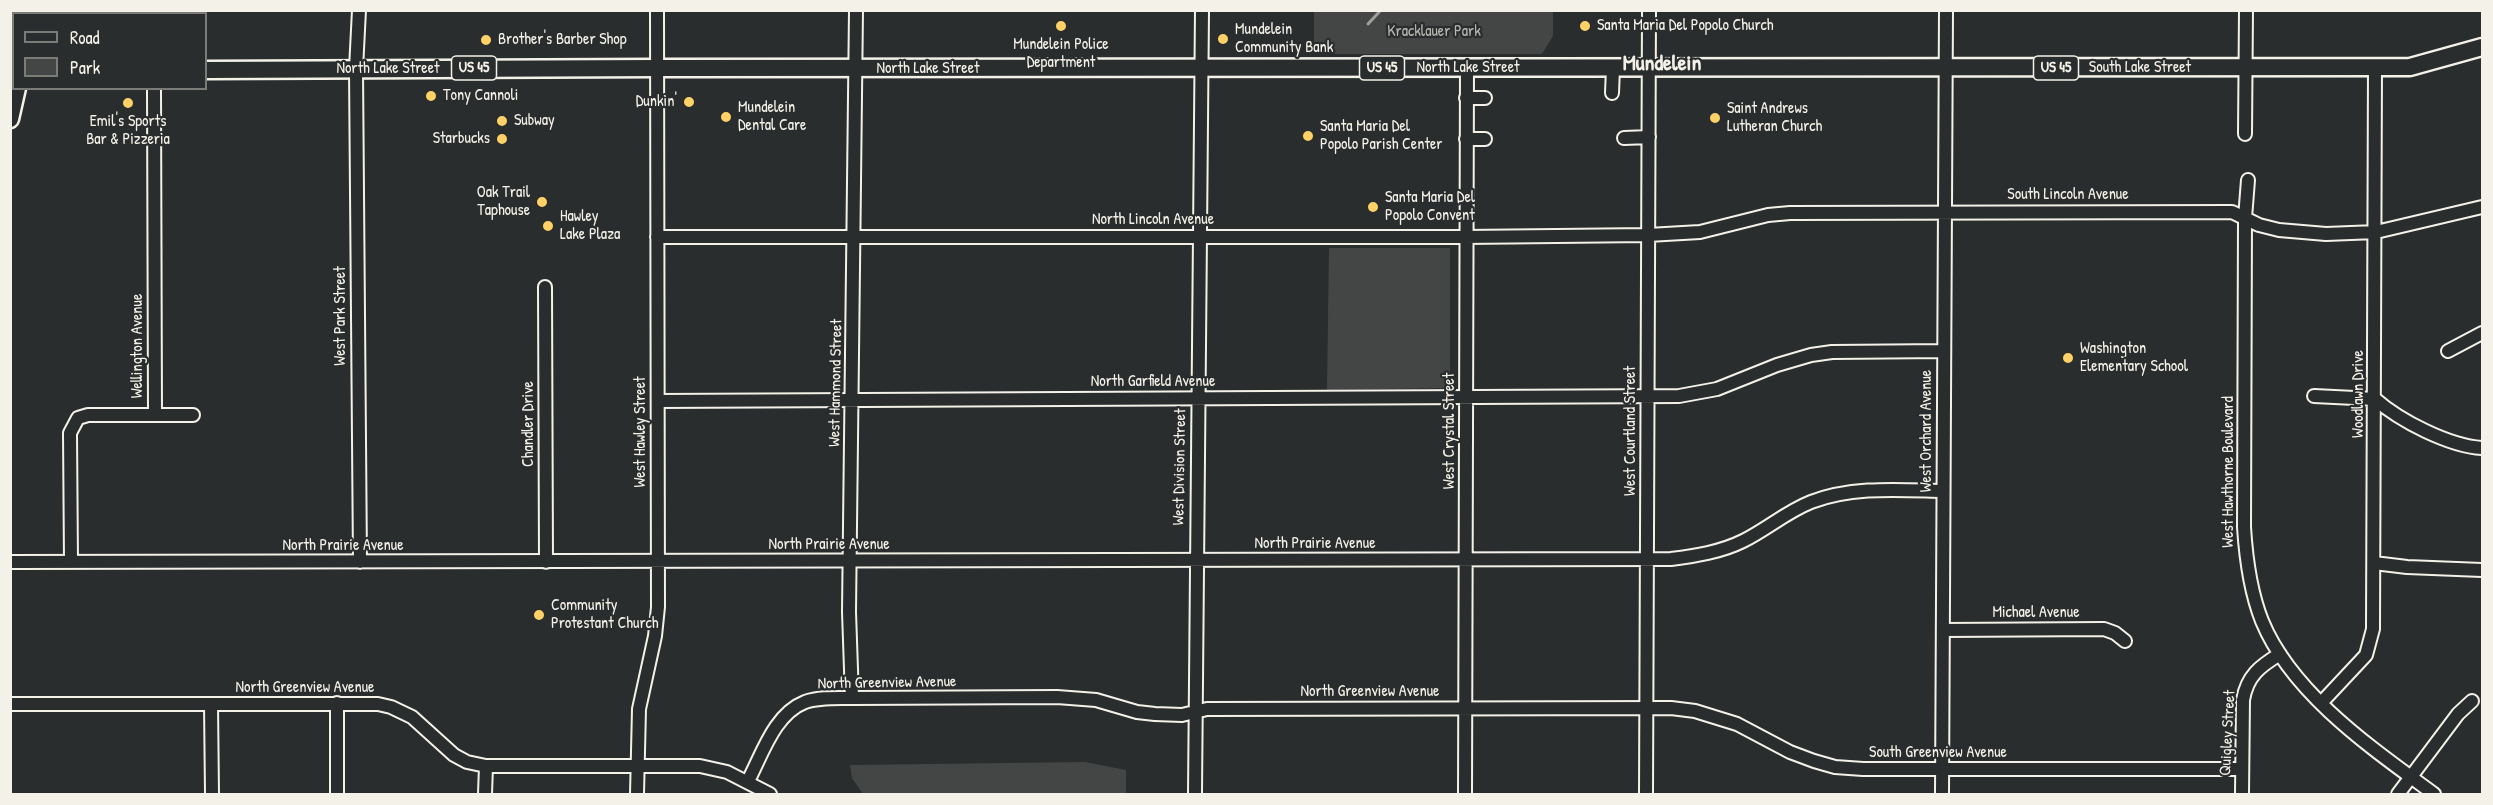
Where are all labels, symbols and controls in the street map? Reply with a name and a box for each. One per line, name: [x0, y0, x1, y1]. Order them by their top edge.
legend: [12, 12, 207, 90]
place label: Santa Maria Del Popolo Church: [1597, 16, 1773, 36]
marker: Mundelein Police Department: [1054, 19, 1068, 33]
marker: Santa Maria Del Popolo Church: [1578, 19, 1592, 33]
place label: Mundelein Community Bank: [1235, 20, 1333, 58]
park label: Kracklauer Park: [1387, 22, 1481, 42]
text: Road: [70, 25, 100, 50]
place label: Brother's Barber Shop: [498, 30, 627, 50]
marker: Mundelein Community Bank: [1216, 32, 1230, 46]
marker: Brother's Barber Shop: [479, 33, 493, 47]
place label: Mundelein Police Department: [1013, 35, 1109, 73]
district label: Mundelein: [1623, 51, 1701, 77]
text: Park: [70, 55, 100, 80]
road number: US 45: [452, 56, 496, 80]
road number: US 45: [1360, 56, 1404, 80]
road number: US 45: [2034, 56, 2078, 80]
street label: North Lake Street: [1416, 58, 1520, 78]
street label: South Lake Street: [2089, 58, 2191, 78]
street label: North Lake Street: [336, 59, 440, 79]
street label: North Lake Street: [876, 59, 980, 79]
place label: Tony Cannoli: [443, 86, 518, 106]
marker: Tony Cannoli: [424, 89, 438, 103]
place label: Dunkin': [636, 92, 677, 112]
marker: Dunkin': [682, 95, 696, 109]
marker: Emil's Sports Bar & Pizzeria: [121, 96, 135, 110]
place label: Mundelein Dental Care: [738, 98, 806, 136]
place label: Saint Andrews Lutheran Church: [1727, 99, 1822, 137]
marker: Mundelein Dental Care: [719, 110, 733, 124]
place label: Subway: [514, 111, 555, 131]
marker: Saint Andrews Lutheran Church: [1708, 111, 1722, 125]
place label: Emil's Sports Bar & Pizzeria: [86, 112, 170, 150]
marker: Subway: [495, 114, 509, 128]
place label: Santa Maria Del Popolo Parish Center: [1320, 117, 1442, 155]
place label: Starbucks: [433, 129, 490, 149]
marker: Santa Maria Del Popolo Parish Center: [1301, 129, 1315, 143]
marker: Starbucks: [495, 132, 509, 146]
place label: Oak Trail Taphouse: [477, 183, 530, 221]
street label: South Lincoln Avenue: [2007, 185, 2129, 205]
place label: Santa Maria Del Popolo Convent: [1385, 188, 1475, 226]
marker: Oak Trail Taphouse: [535, 195, 549, 209]
marker: Santa Maria Del Popolo Convent: [1366, 200, 1380, 214]
place label: Hawley Lake Plaza: [560, 207, 620, 245]
street label: North Lincoln Avenue: [1092, 210, 1214, 230]
marker: Hawley Lake Plaza: [541, 219, 555, 233]
street label: West Park Street: [331, 266, 351, 366]
street label: Wellington Avenue: [128, 294, 148, 398]
street label: West Hammond Street: [825, 319, 847, 447]
place label: Washington Elementary School: [2080, 339, 2188, 377]
street label: Woodlawn Drive: [2349, 350, 2369, 438]
marker: Washington Elementary School: [2061, 351, 2075, 365]
street label: West Courtland Street: [1621, 366, 1641, 496]
street label: West Orchard Avenue: [1917, 370, 1937, 492]
street label: North Garfield Avenue: [1091, 372, 1215, 392]
street label: West Crystal Street: [1440, 373, 1460, 489]
street label: West Hawley Street: [631, 376, 651, 488]
street label: Chandler Drive: [519, 381, 539, 467]
street label: West Hawthorne Boulevard: [2219, 396, 2239, 548]
street label: West Division Street: [1169, 408, 1191, 526]
street label: North Prairie Avenue: [1254, 534, 1376, 554]
street label: North Prairie Avenue: [768, 535, 890, 555]
street label: North Prairie Avenue: [282, 536, 404, 556]
place label: Community Protestant Church: [551, 596, 659, 634]
street label: Michael Avenue: [1992, 603, 2080, 623]
marker: Community Protestant Church: [532, 608, 546, 622]
street label: North Greenview Avenue: [817, 672, 957, 694]
street label: North Greenview Avenue: [236, 678, 374, 698]
street label: North Greenview Avenue: [1301, 682, 1439, 702]
street label: Quigley Street: [2216, 690, 2240, 776]
street label: South Greenview Avenue: [1869, 743, 2007, 763]

